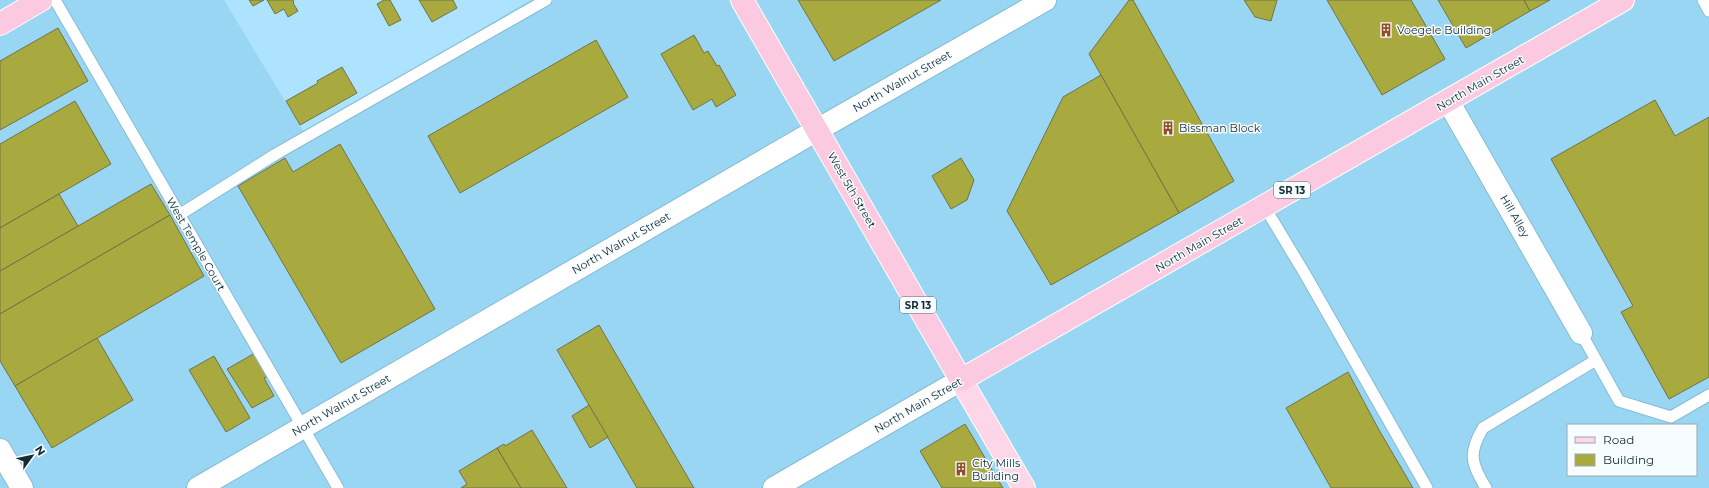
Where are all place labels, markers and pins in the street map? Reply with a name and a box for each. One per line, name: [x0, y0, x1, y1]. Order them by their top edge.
building icon: Voegele Building: [1378, 22, 1394, 38]
place label: Voegele Building: [1397, 23, 1491, 37]
building icon: Bissman Block: [1160, 120, 1176, 136]
place label: Bissman Block: [1179, 121, 1261, 135]
place label: City Mills Building: [972, 456, 1021, 483]
building icon: City Mills Building: [953, 461, 969, 477]

